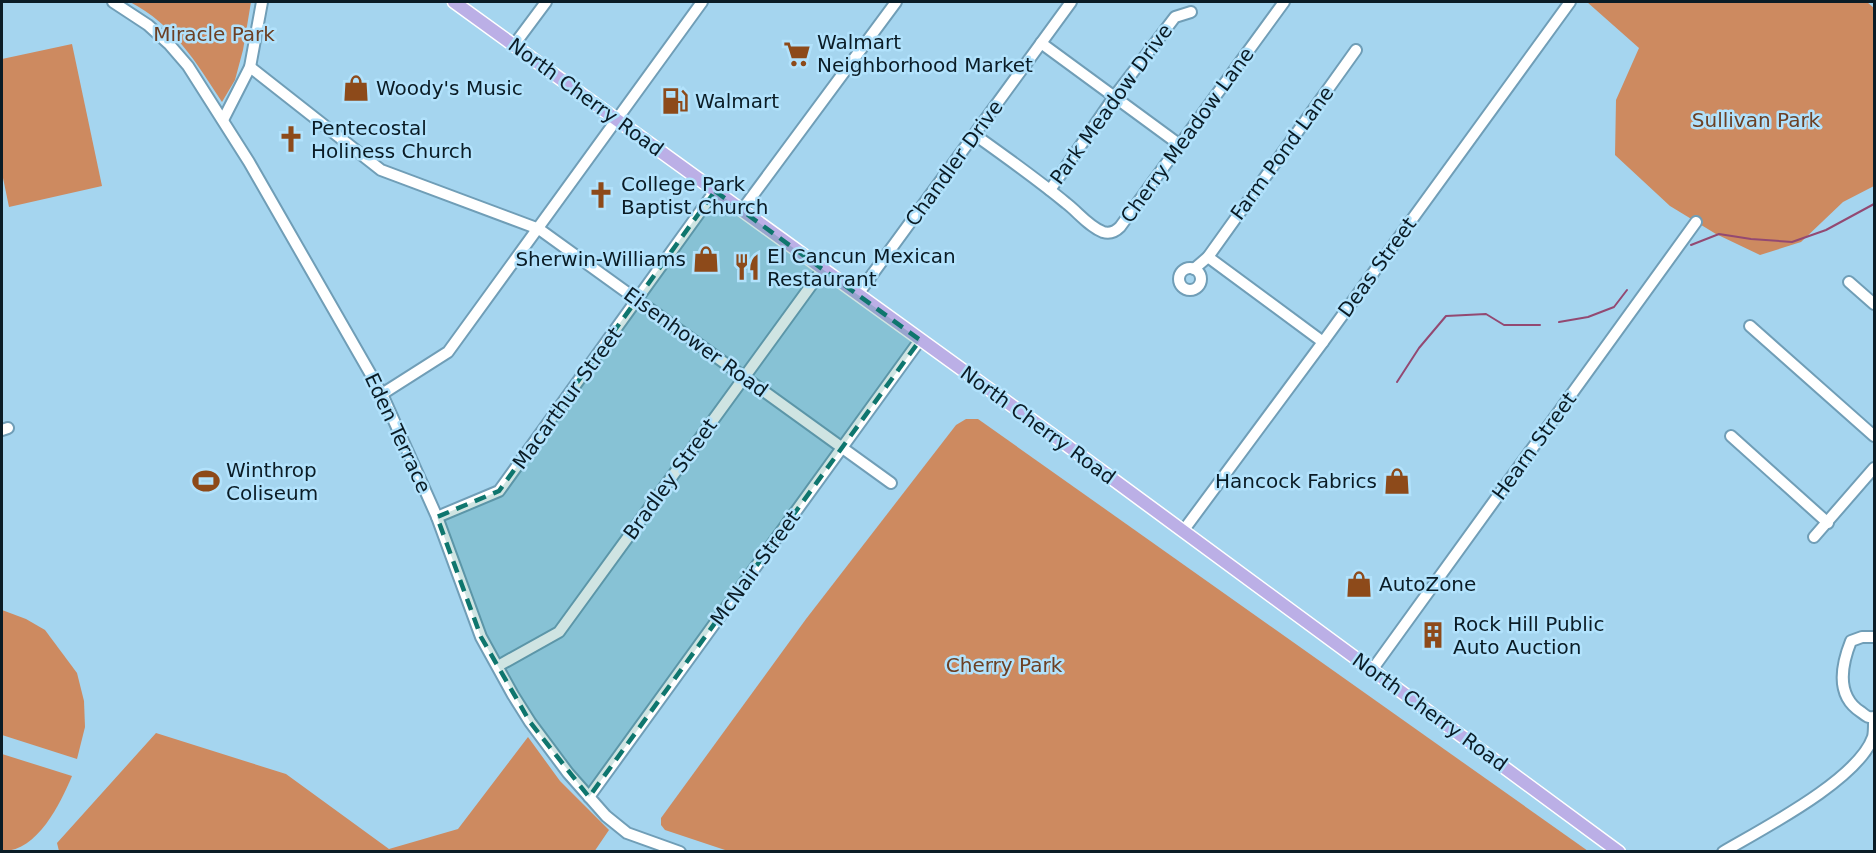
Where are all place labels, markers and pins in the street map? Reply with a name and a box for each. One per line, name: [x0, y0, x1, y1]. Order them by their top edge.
place label: Walmart Neighborhood Market: [817, 30, 1033, 77]
supermarket icon: Walmart Neighborhood Market: [782, 39, 812, 69]
shop icon: Woody's Music: [341, 73, 371, 103]
place label: Woody's Music: [376, 76, 523, 100]
fuel station icon: Walmart: [660, 86, 690, 116]
place label: Walmart: [695, 89, 779, 113]
place label: Pentecostal Holiness Church: [311, 116, 472, 163]
church icon: Pentecostal Holiness Church: [276, 124, 306, 154]
place label: College Park Baptist Church: [621, 172, 768, 219]
church icon: College Park Baptist Church: [586, 180, 616, 210]
shop icon: Sherwin-Williams: [691, 244, 721, 274]
place label: El Cancun Mexican Restaurant: [767, 244, 956, 291]
place label: Sherwin-Williams: [515, 247, 686, 271]
restaurant icon: El Cancun Mexican Restaurant: [732, 252, 762, 282]
place label: Winthrop Coliseum: [226, 458, 318, 505]
sports icon: Winthrop Coliseum: [191, 466, 221, 496]
shop icon: Hancock Fabrics: [1382, 466, 1412, 496]
place label: Hancock Fabrics: [1215, 469, 1377, 493]
shop icon: AutoZone: [1344, 569, 1374, 599]
place label: AutoZone: [1379, 572, 1476, 596]
place label: Rock Hill Public Auto Auction: [1453, 612, 1604, 659]
building icon: Rock Hill Public Auto Auction: [1418, 620, 1448, 650]

